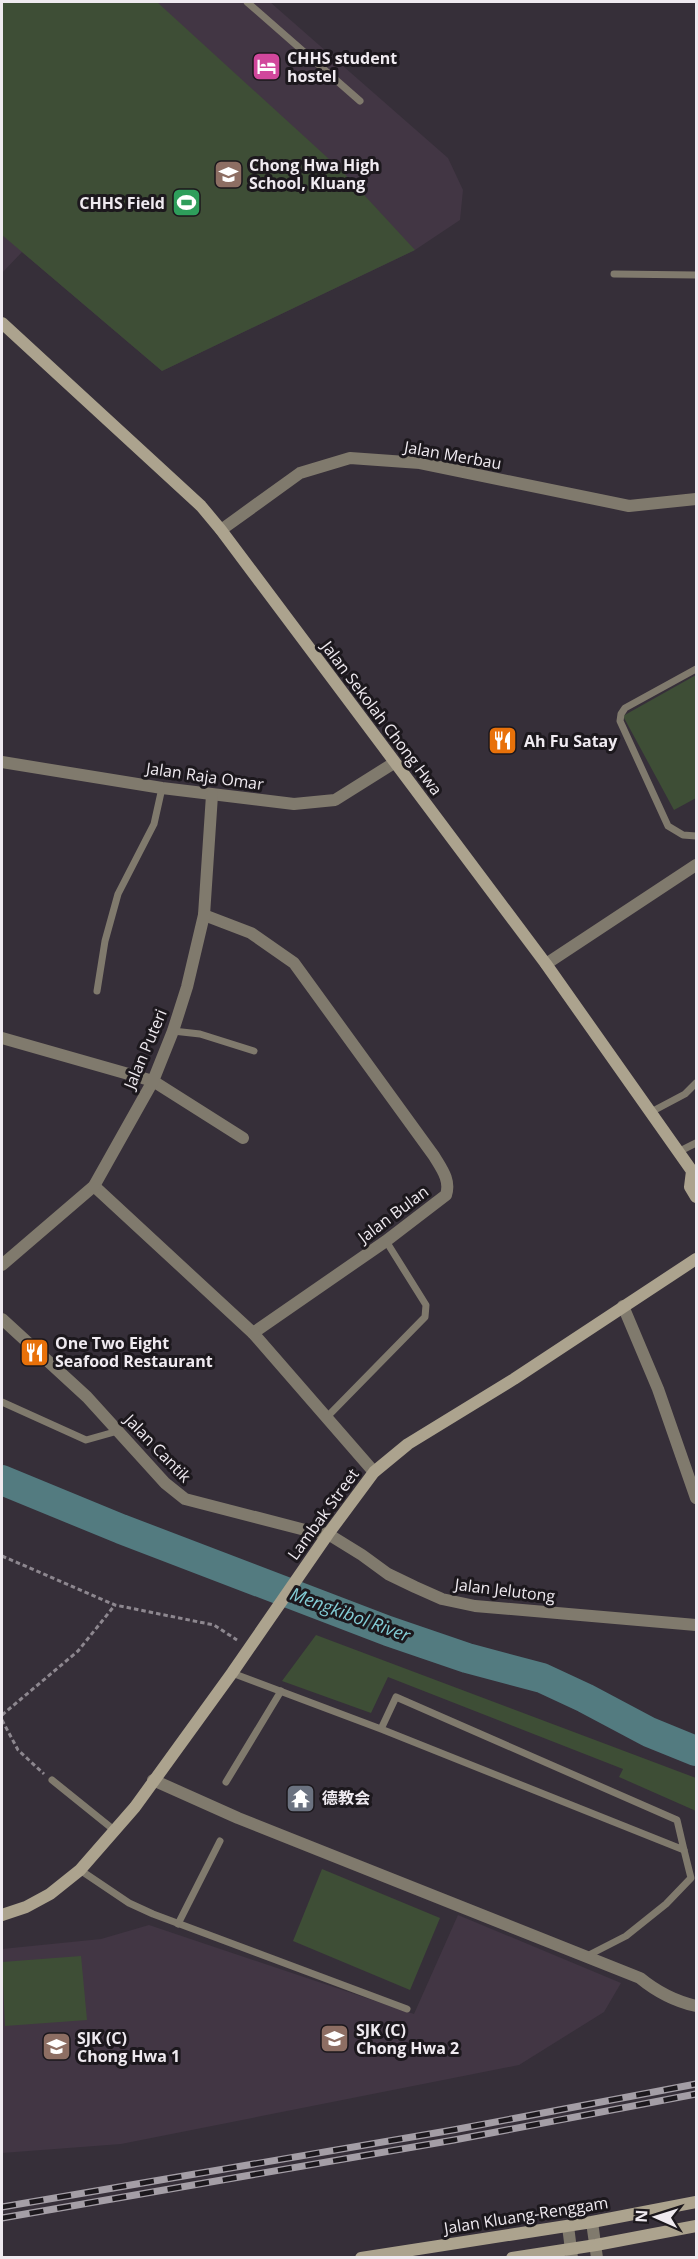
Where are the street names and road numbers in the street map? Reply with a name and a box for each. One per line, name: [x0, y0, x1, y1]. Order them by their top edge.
street label: Jalan Merbau: [401, 435, 503, 474]
street label: Jalan Sekolah Chong Hwa: [315, 635, 447, 800]
street label: Jalan Raja Omar: [143, 757, 266, 795]
street label: Jalan Puteri: [118, 1006, 172, 1094]
street label: Jalan Bulan: [352, 1180, 433, 1249]
street label: Jalan Cantik: [118, 1408, 197, 1487]
street label: Lambak Street: [282, 1464, 364, 1564]
street label: Jalan Jelutong: [452, 1573, 557, 1607]
street label: Jalan Kluang-Renggam: [440, 2191, 610, 2239]

